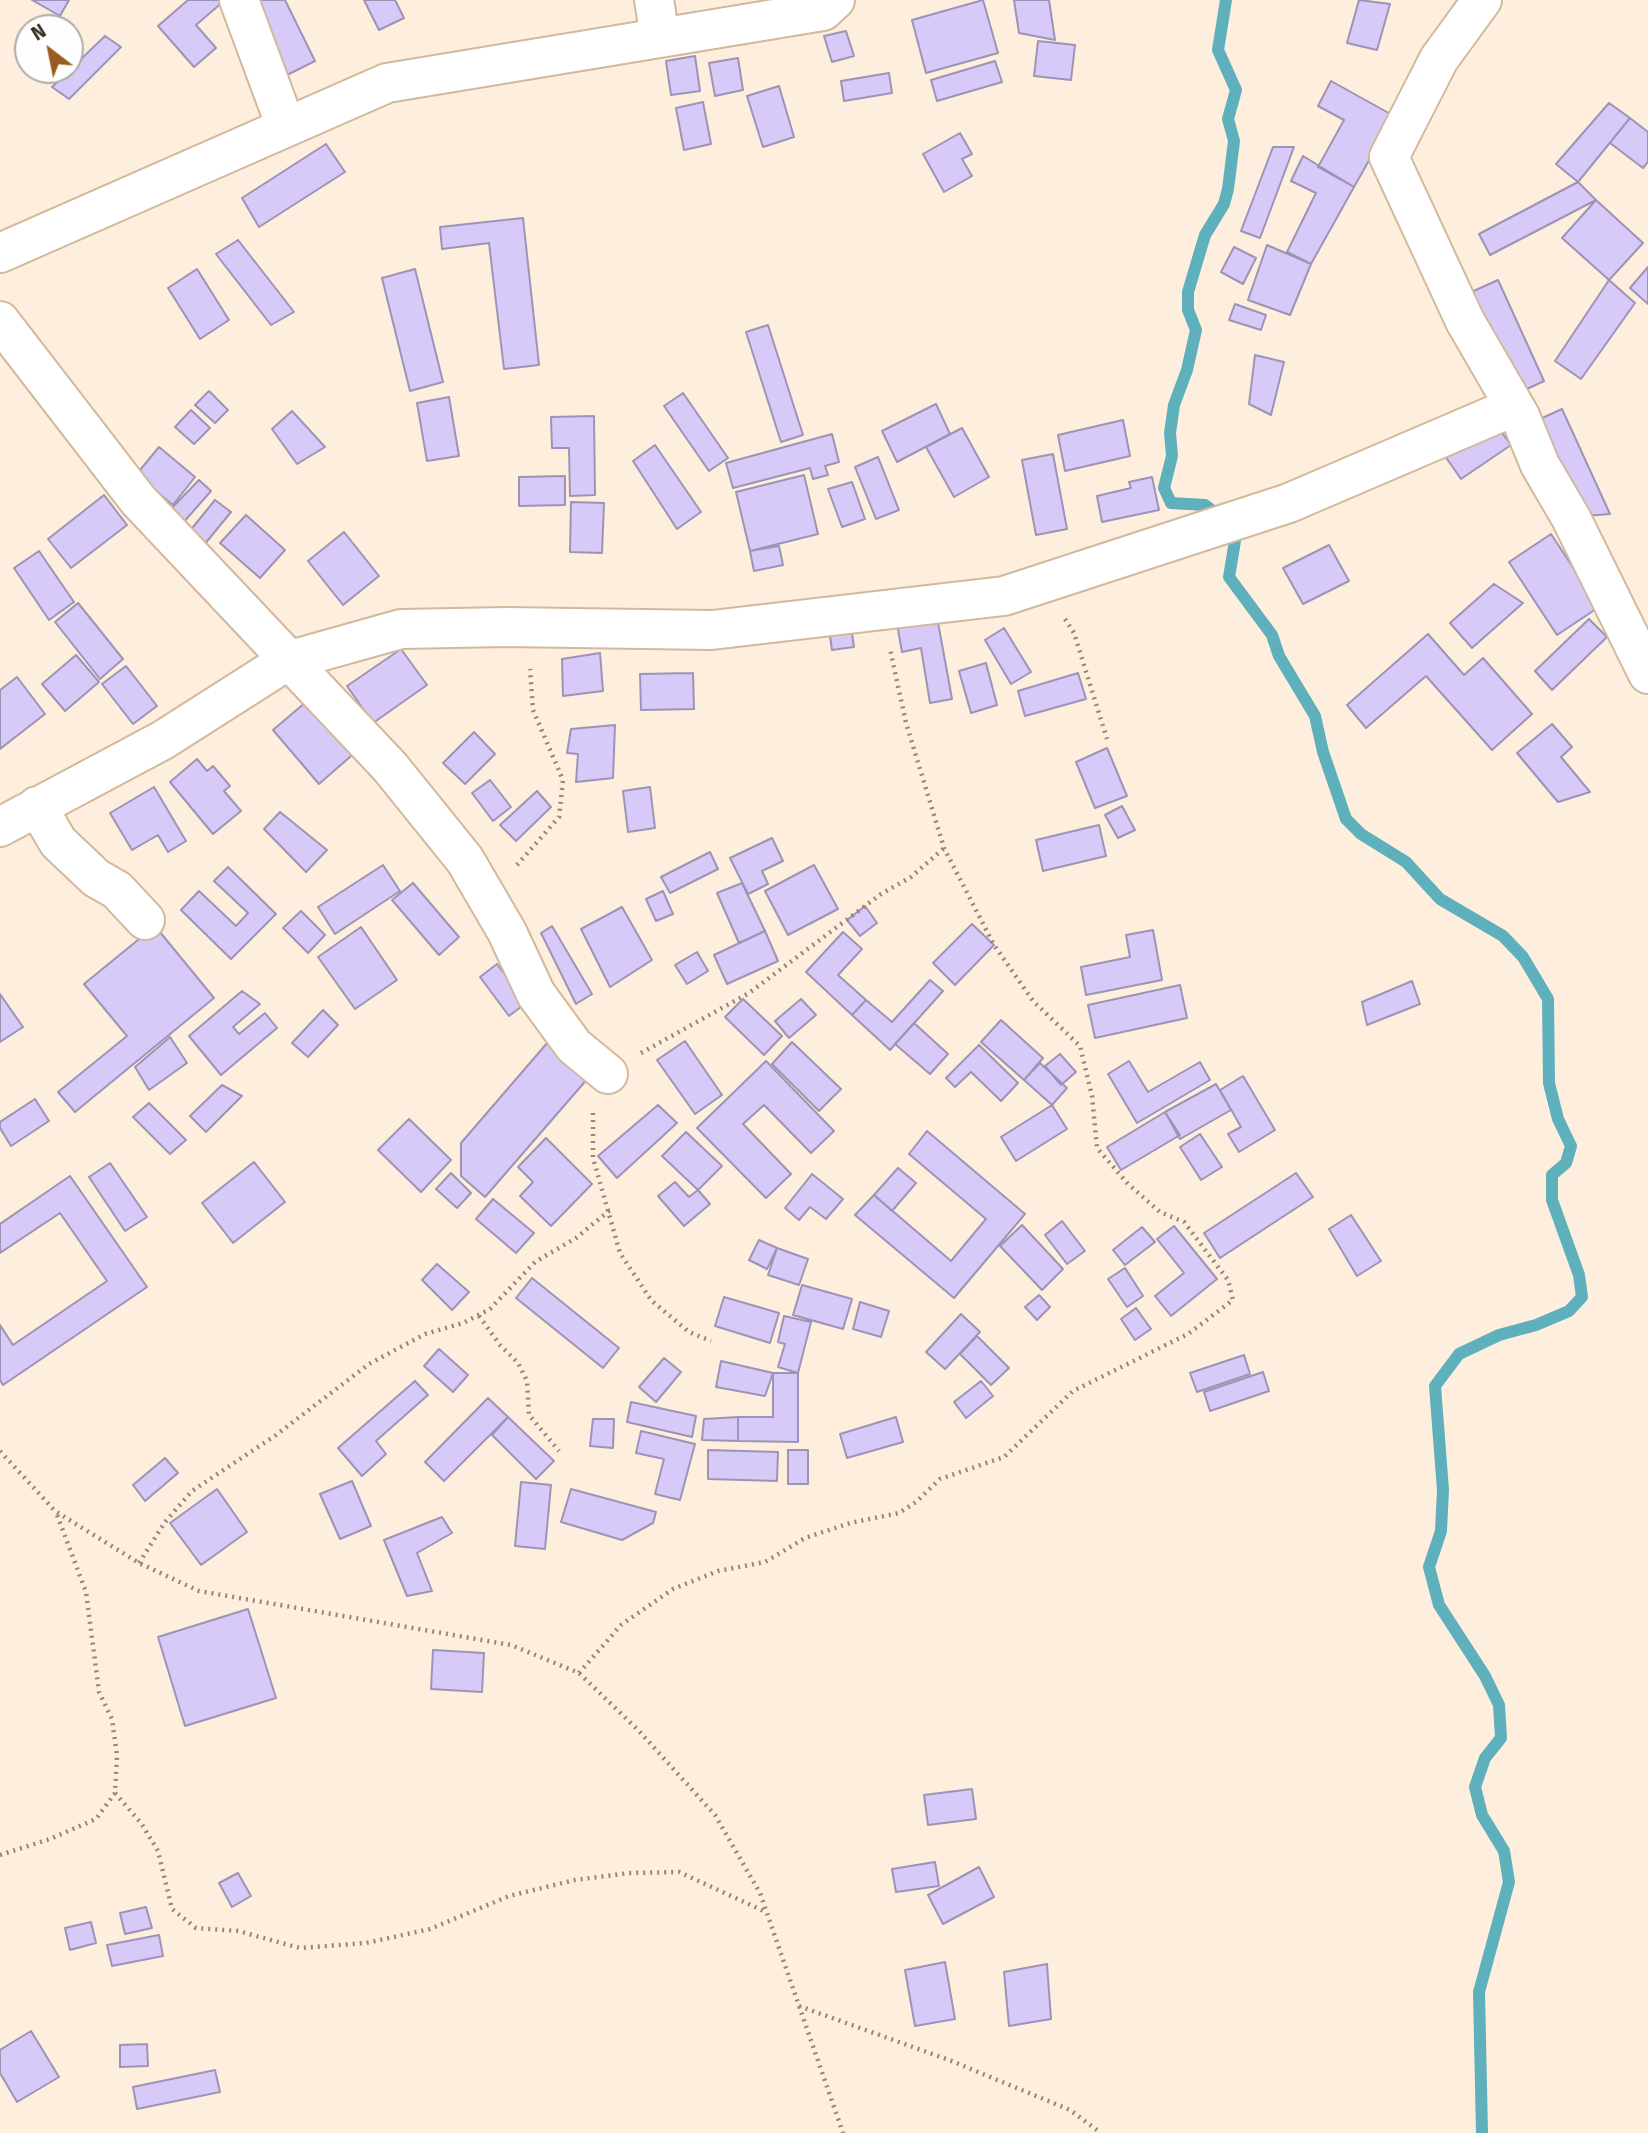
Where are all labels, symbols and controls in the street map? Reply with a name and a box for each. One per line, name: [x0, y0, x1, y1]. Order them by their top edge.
north arrow: [14, 14, 84, 84]
text: N: [27, 19, 50, 46]

